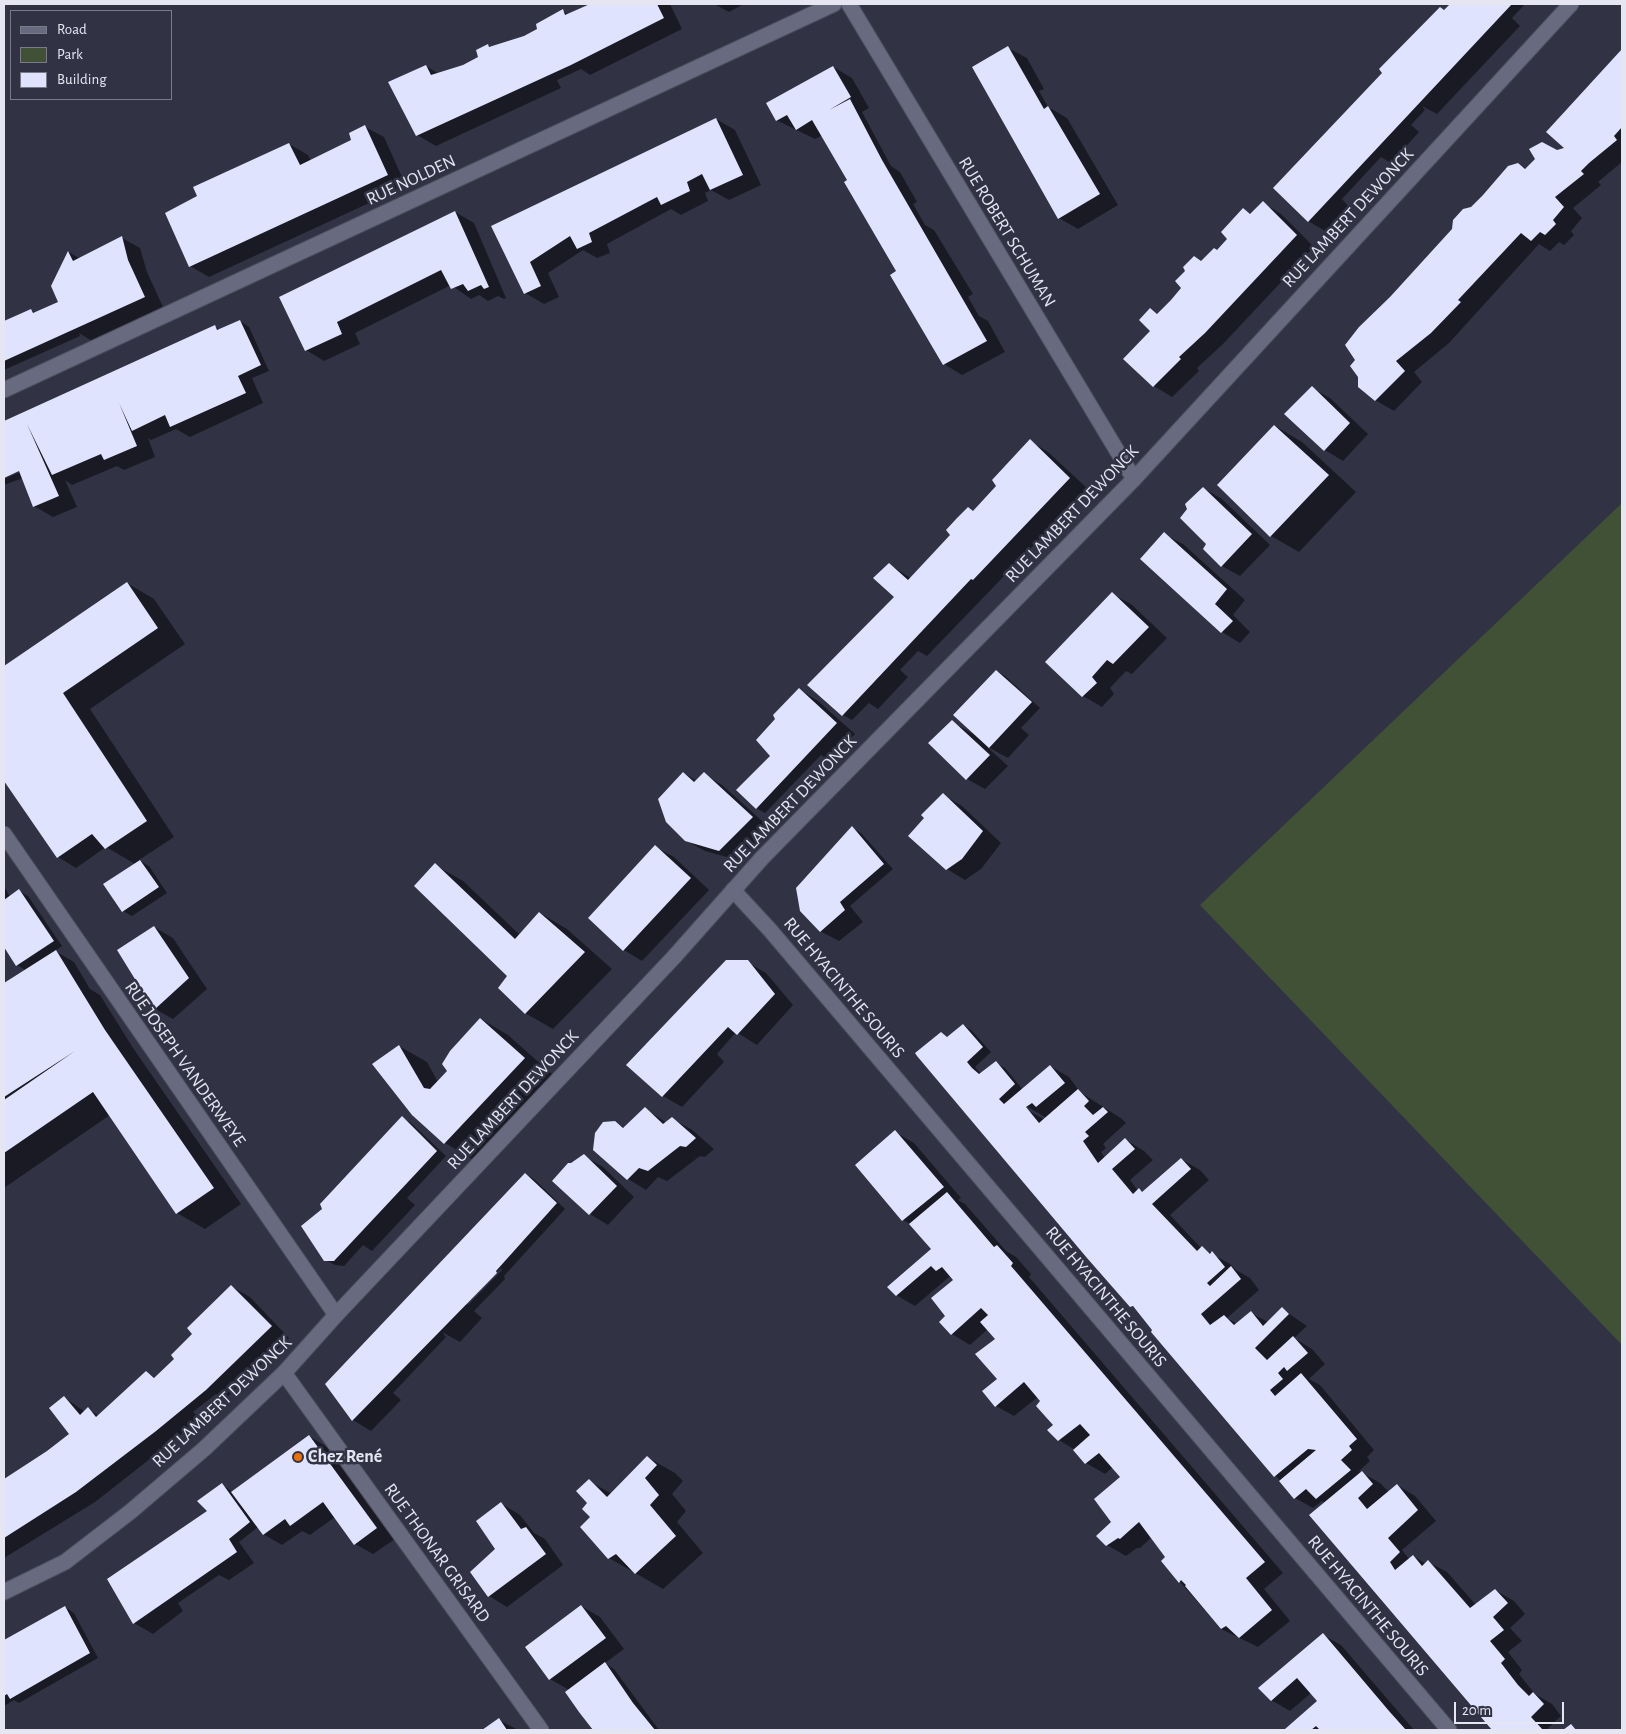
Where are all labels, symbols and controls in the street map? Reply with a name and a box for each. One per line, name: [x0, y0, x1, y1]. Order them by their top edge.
legend: [10, 10, 172, 100]
text: Road: [57, 22, 87, 37]
text: Park: [57, 47, 83, 62]
text: Building: [57, 72, 107, 87]
street label: RUE LAMBERT DEWONCK: [1278, 144, 1418, 292]
street label: RUE NOLDEN: [363, 150, 459, 210]
street label: RUE ROBERT SCHUMAN: [954, 153, 1060, 311]
street label: RUE LAMBERT DEWONCK: [1001, 441, 1143, 587]
street label: RUE LAMBERT DEWONCK: [719, 731, 861, 877]
street label: RUE HYACINTHE SOURIS: [779, 913, 909, 1063]
street label: RUE JOSEPH VANDERWEYE: [120, 977, 250, 1151]
street label: RUE LAMBERT DEWONCK: [443, 1026, 583, 1174]
street label: RUE HYACINTHE SOURIS: [1041, 1222, 1171, 1372]
street label: RUE LAMBERT DEWONCK: [148, 1332, 296, 1472]
place label: Chez René: [308, 1446, 382, 1468]
marker: Chez René: [292, 1451, 304, 1463]
street label: RUE THONAR GRISARD: [379, 1479, 495, 1627]
street label: RUE HYACINTHE SOURIS: [1303, 1531, 1433, 1681]
scale bar: [1456, 1692, 1566, 1724]
text: 20 m: [1462, 1703, 1491, 1718]

